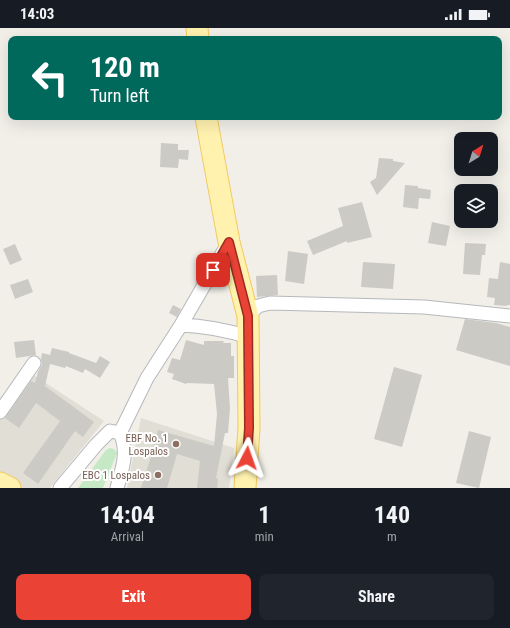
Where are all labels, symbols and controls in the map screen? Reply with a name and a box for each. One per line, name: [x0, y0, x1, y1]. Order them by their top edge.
text: 14:03: [20, 5, 54, 23]
text: 120 m: [90, 51, 160, 84]
icon: left: [24, 52, 76, 104]
text: Turn left: [90, 85, 149, 106]
north arrow: [454, 132, 498, 176]
map controls: [454, 132, 498, 228]
button: layers: [454, 184, 498, 228]
pin: [196, 253, 230, 287]
icon: arrive: [202, 259, 224, 281]
place label: EBF No. 1 Lospalos: [126, 432, 168, 458]
position arrow: [226, 437, 268, 479]
marker: EBF No. 1 Lospalos: [171, 439, 181, 449]
place label: EBC 1 Lospalos: [82, 469, 150, 482]
marker: EBC 1 Lospalos: [153, 470, 163, 480]
text: 14:04: [100, 501, 155, 529]
text: 1: [258, 501, 270, 529]
text: 140: [374, 501, 410, 529]
text: Arrival: [111, 529, 144, 544]
text: min: [255, 529, 274, 544]
text: m: [387, 529, 397, 544]
button: Exit: [16, 574, 251, 620]
button: Share: [259, 574, 494, 620]

